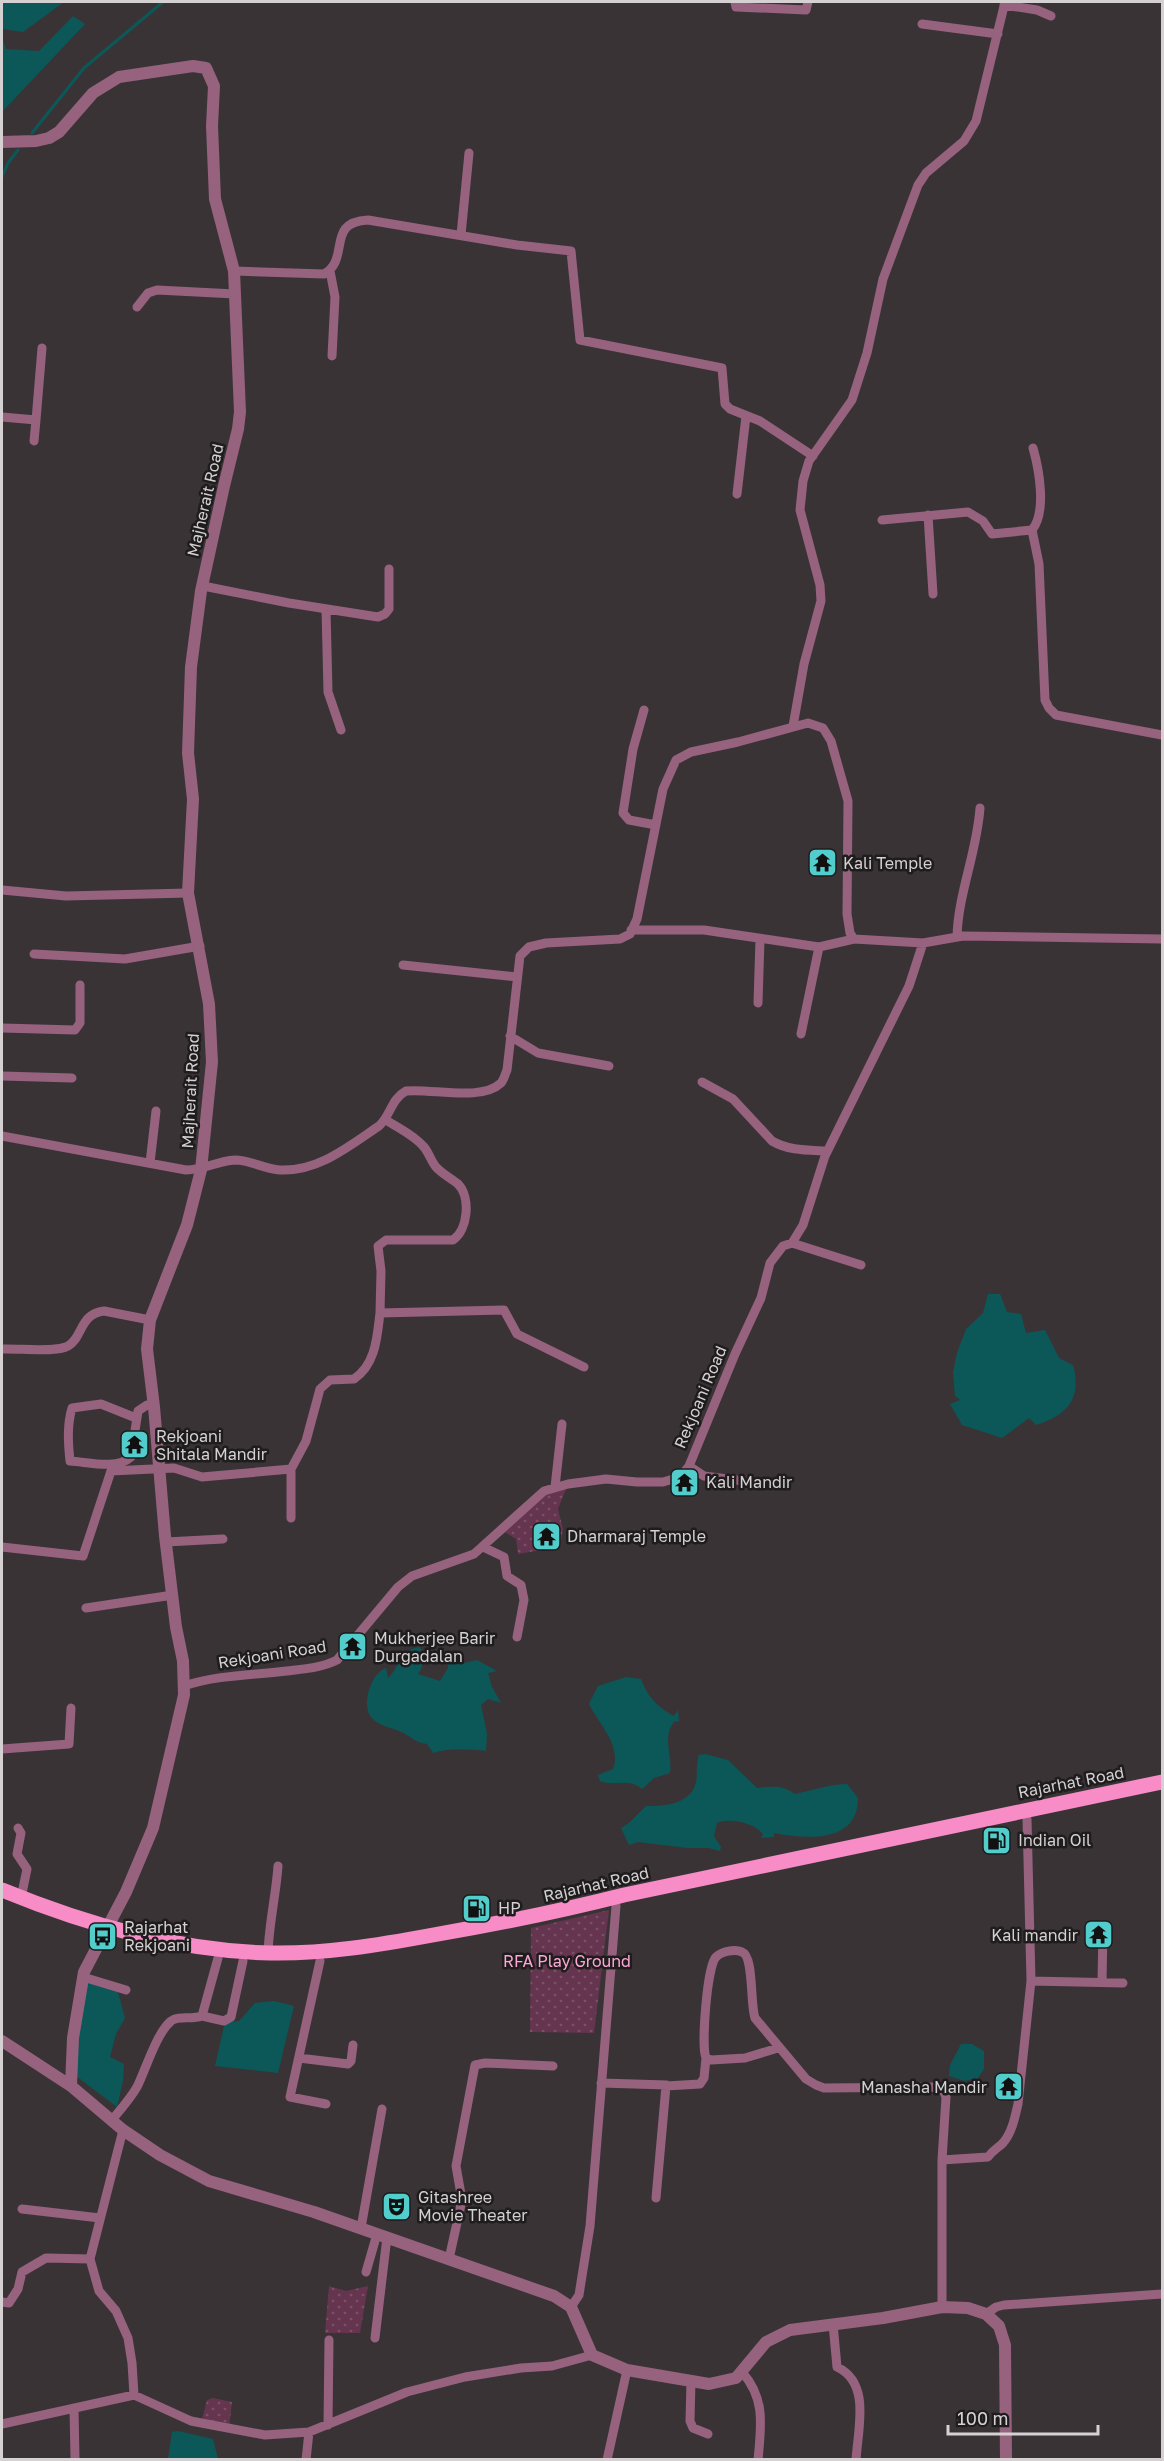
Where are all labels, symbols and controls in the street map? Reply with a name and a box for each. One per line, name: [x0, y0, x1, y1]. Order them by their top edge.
street label: Majherait Road: [182, 442, 228, 558]
temple icon: Kali Temple: [806, 847, 838, 879]
place label: Kali Temple: [843, 853, 932, 873]
street label: Majherait Road: [177, 1033, 203, 1149]
street label: Rekjoani Road: [669, 1343, 731, 1451]
place label: Rekjoani Shitala Mandir: [156, 1426, 267, 1464]
temple icon: Rekjoani Shitala Mandir: [119, 1429, 151, 1461]
temple icon: Kali Mandir: [669, 1466, 701, 1498]
place label: Kali Mandir: [706, 1472, 792, 1492]
temple icon: Dharmaraj Temple: [530, 1520, 562, 1552]
place label: Dharmaraj Temple: [567, 1526, 706, 1546]
place label: Mukherjee Barir Durgadalan: [374, 1628, 495, 1666]
temple icon: Mukherjee Barir Durgadalan: [337, 1631, 369, 1663]
street label: Rekjoani Road: [216, 1636, 328, 1672]
street label: Rajarhat Road: [1016, 1762, 1126, 1802]
fuel station icon: Indian Oil: [981, 1824, 1013, 1856]
place label: Indian Oil: [1018, 1830, 1091, 1850]
street label: Rajarhat Road: [541, 1862, 651, 1906]
fuel station icon: HP: [461, 1892, 493, 1924]
place label: HP: [498, 1898, 521, 1918]
place label: Rajarhat Rekjoani: [124, 1917, 190, 1955]
temple icon: Kali mandir: [1083, 1919, 1115, 1951]
bus stop icon: Rajarhat Rekjoani: [87, 1920, 119, 1952]
place label: Kali mandir: [991, 1925, 1078, 1945]
park label: RFA Play Ground: [503, 1951, 631, 1971]
temple icon: Manasha Mandir: [992, 2071, 1024, 2103]
place label: Manasha Mandir: [861, 2077, 987, 2097]
place label: Gitashree Movie Theater: [418, 2187, 527, 2225]
theatre icon: Gitashree Movie Theater: [381, 2190, 413, 2222]
scale bar: [948, 2398, 1098, 2436]
text: 100 m: [957, 2407, 1008, 2429]

